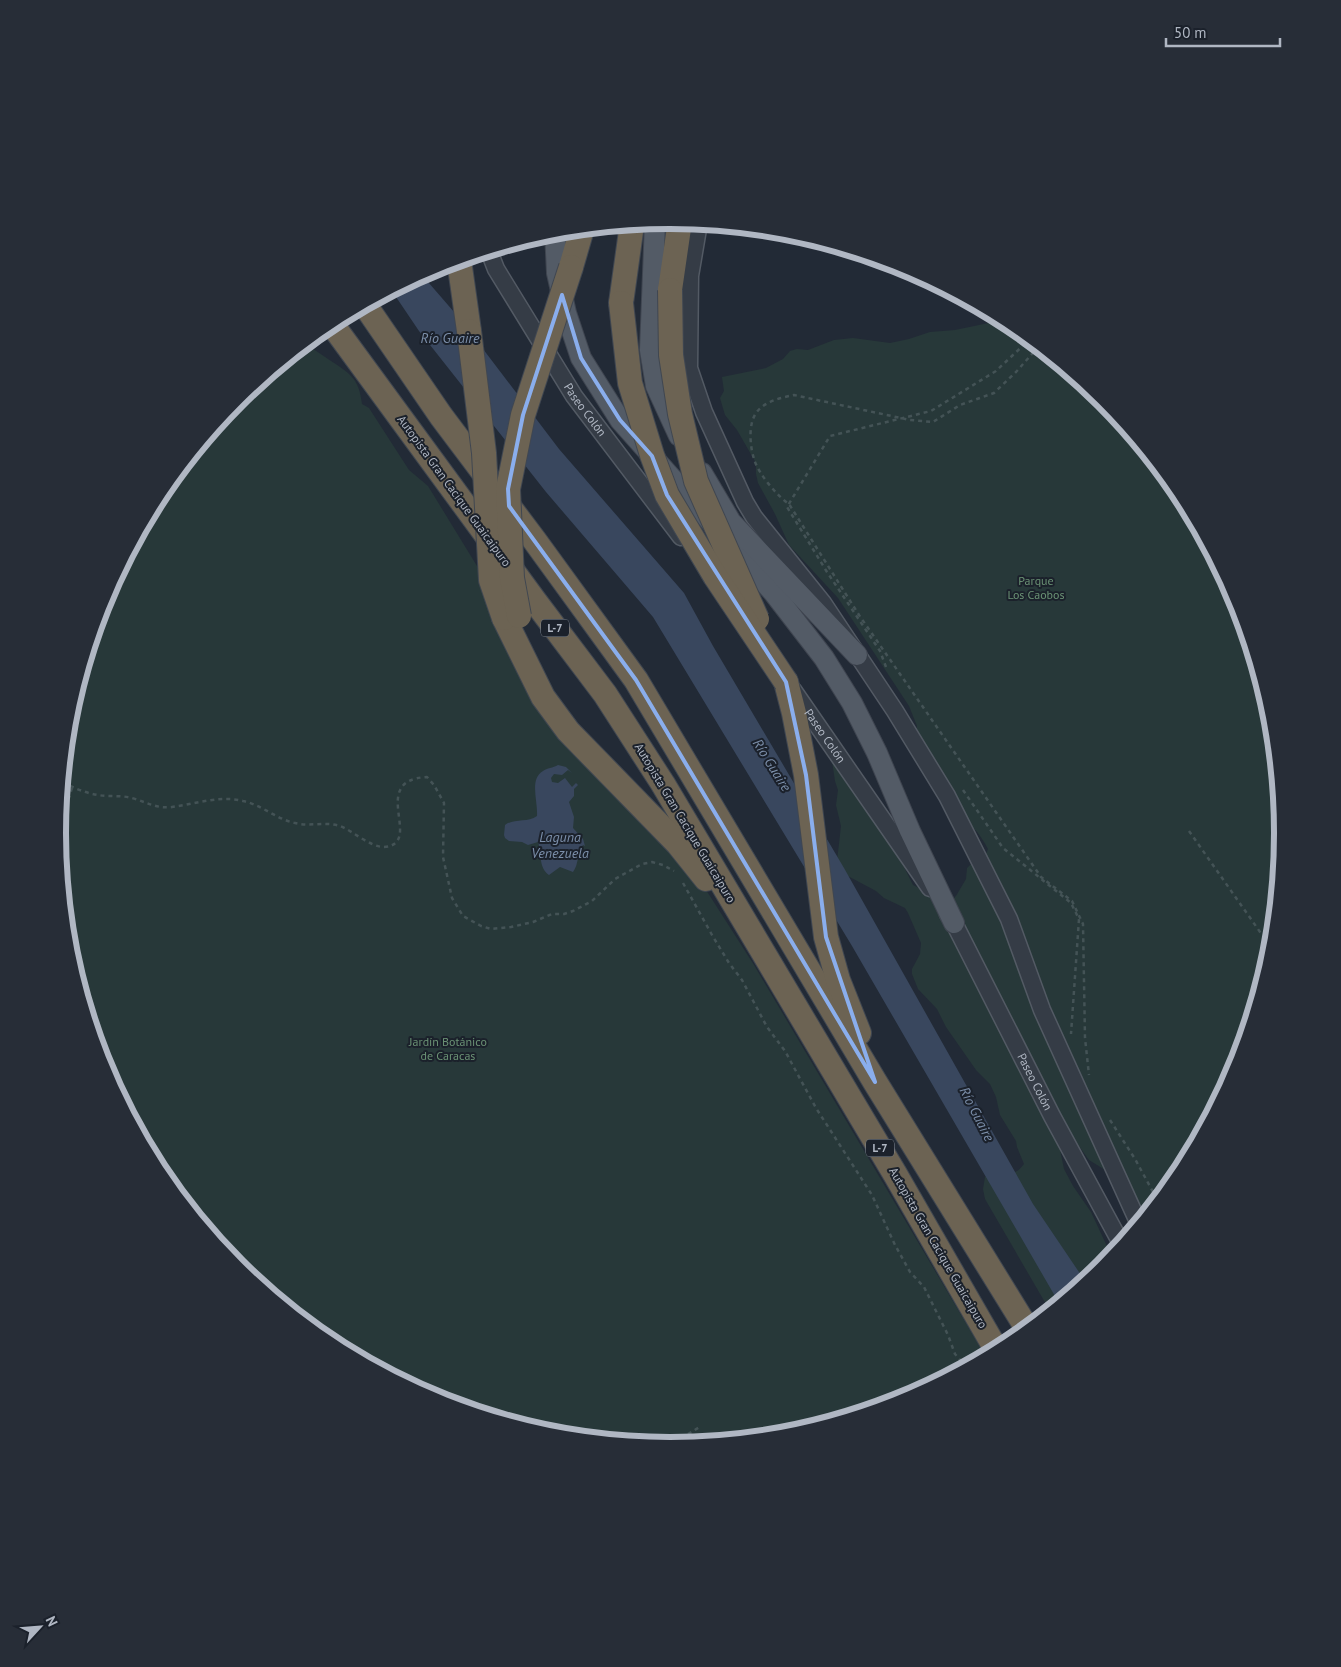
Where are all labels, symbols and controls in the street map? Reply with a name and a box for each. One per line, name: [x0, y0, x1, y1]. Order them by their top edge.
scale bar: [1166, 15, 1280, 47]
text: 50 m: [1174, 23, 1207, 42]
water label: Río Guaire: [421, 329, 480, 347]
street label: Paseo Colón: [561, 380, 610, 439]
street label: Autopista Gran Cacique Guaicaipuro: [394, 412, 514, 569]
park label: Parque Los Caobos: [1007, 573, 1065, 602]
road number: L-7: [541, 620, 569, 636]
street label: Paseo Colón: [801, 706, 849, 766]
water label: Río Guaire: [749, 735, 796, 795]
street label: Autopista Gran Cacique Guaicaipuro: [632, 740, 739, 905]
water label: Laguna Venezuela: [531, 828, 589, 862]
park label: Jardín Botánico de Caracas: [408, 1034, 487, 1063]
street label: Paseo Colón: [1014, 1050, 1056, 1113]
water label: Río Guaire: [956, 1084, 999, 1145]
road number: L-7: [866, 1140, 894, 1156]
street label: Autopista Gran Cacique Guaicaipuro: [886, 1165, 991, 1331]
north arrow: [15, 1602, 65, 1652]
text: N: [42, 1613, 62, 1629]

